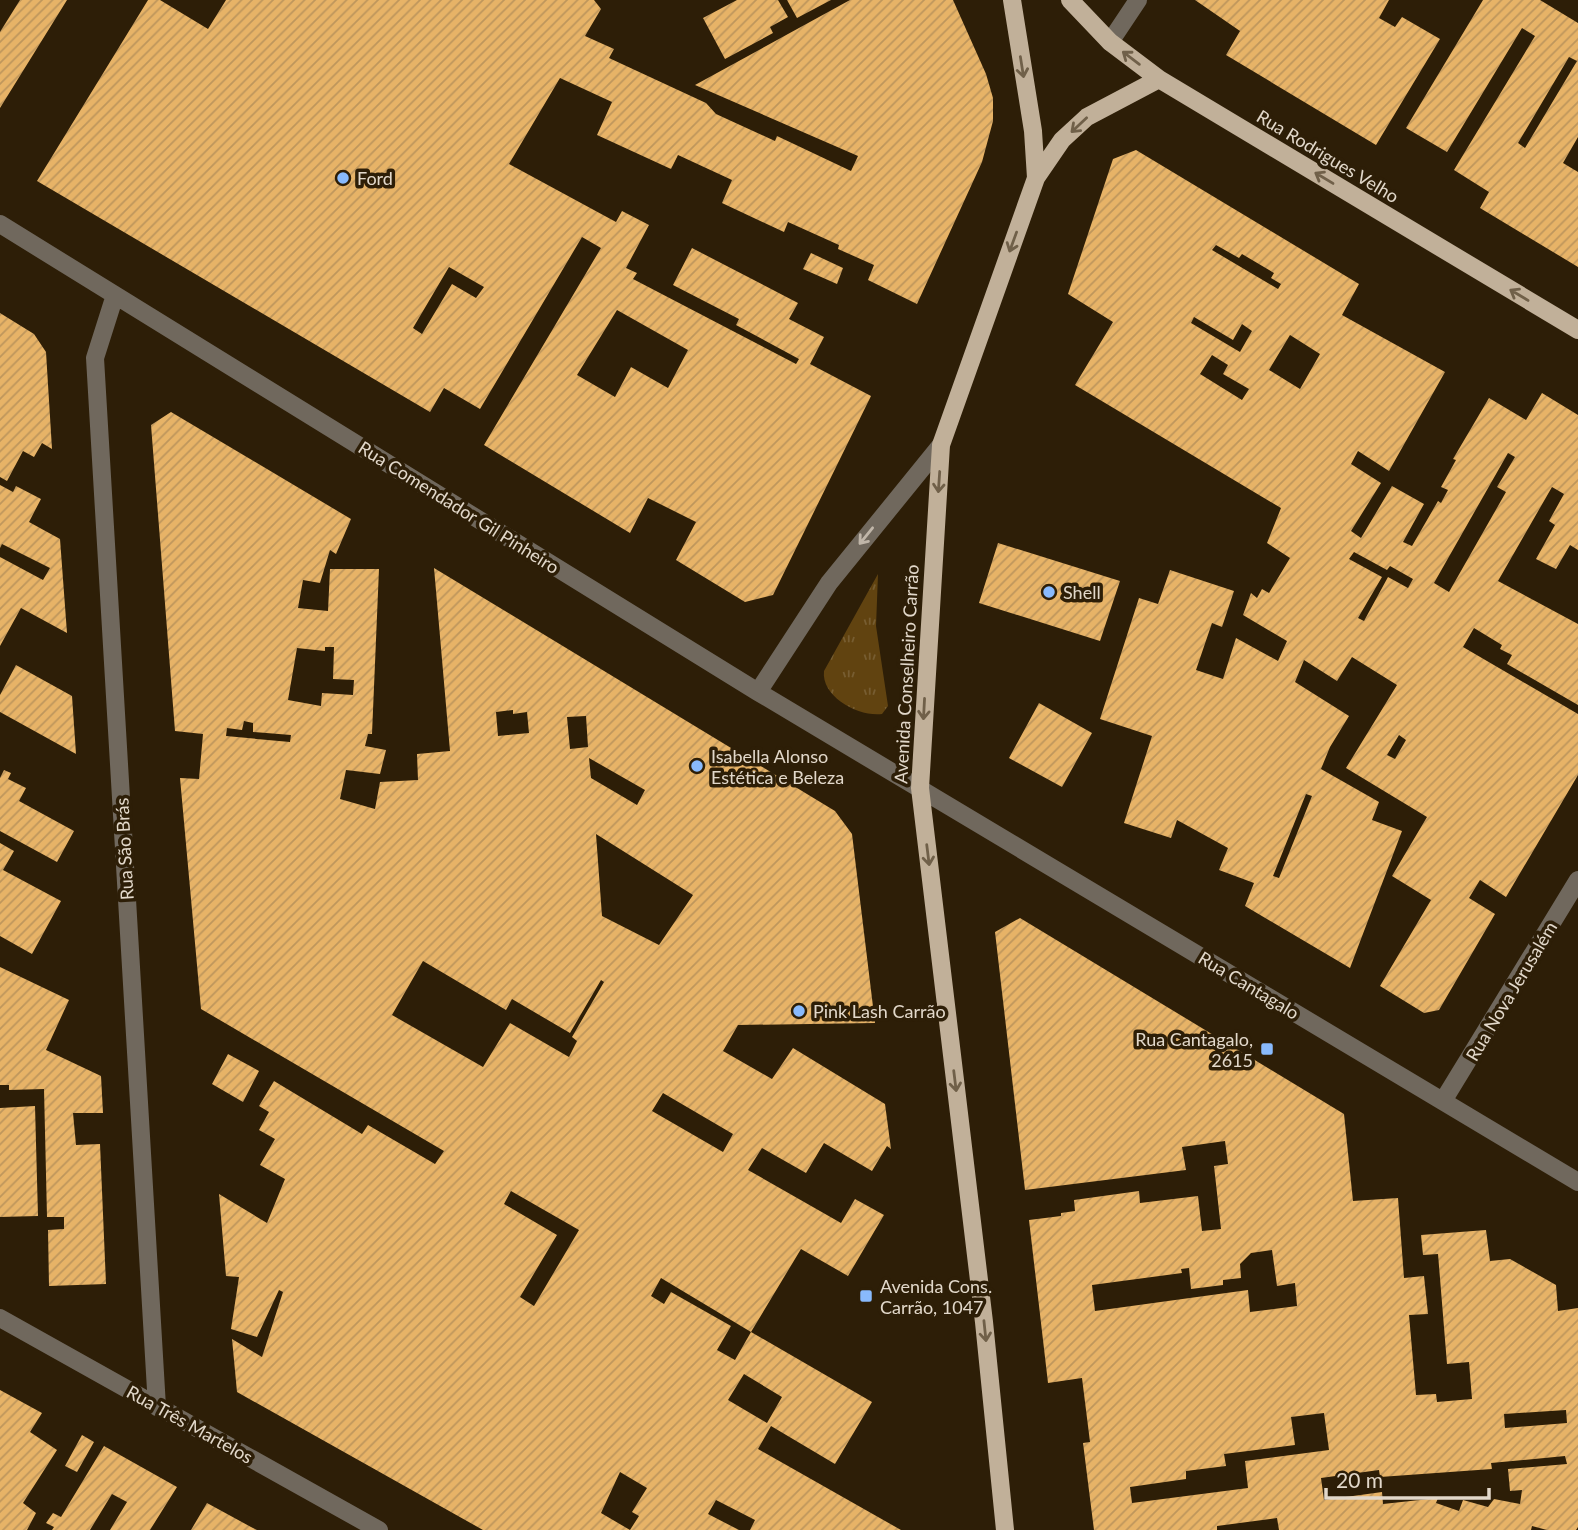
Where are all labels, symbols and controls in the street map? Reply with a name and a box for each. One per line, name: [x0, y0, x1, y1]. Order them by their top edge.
one-way arrow: [1123, 50, 1141, 65]
one-way arrow: [1016, 56, 1029, 78]
street label: Rua Rodrigues Velho: [1253, 105, 1403, 207]
one-way arrow: [1071, 116, 1088, 133]
place label: Ford: [357, 167, 393, 189]
marker: Ford: [335, 170, 351, 186]
one-way arrow: [1315, 171, 1335, 185]
one-way arrow: [1006, 231, 1018, 253]
one-way arrow: [1510, 287, 1530, 301]
street label: Rua Comendador Gil Pinheiro: [355, 436, 563, 578]
one-way arrow: [932, 470, 945, 493]
one-way arrow: [859, 526, 874, 544]
street label: Avenida Conselheiro Carrão: [889, 564, 923, 784]
place label: Shell: [1063, 581, 1101, 603]
marker: Shell: [1041, 584, 1057, 600]
one-way arrow: [918, 697, 931, 720]
place label: Isabella Alonso Estética e Beleza: [711, 745, 844, 788]
marker: Isabella Alonso Estética e Beleza: [689, 758, 705, 774]
street label: Rua São Brás: [110, 797, 138, 901]
one-way arrow: [921, 844, 934, 866]
street label: Rua Nova Jerusalém: [1461, 917, 1561, 1065]
street label: Rua Cantagalo: [1195, 946, 1303, 1024]
place label: Pink Lash Carrão: [813, 1000, 946, 1022]
marker: Pink Lash Carrão: [791, 1003, 807, 1019]
place label: Rua Cantagalo, 2615: [1135, 1028, 1253, 1071]
marker: Rua Cantagalo, 2615: [1259, 1041, 1275, 1057]
one-way arrow: [949, 1069, 962, 1092]
place label: Avenida Cons. Carrão, 1047: [880, 1275, 992, 1318]
marker: Avenida Cons. Carrão, 1047: [858, 1288, 874, 1304]
one-way arrow: [978, 1320, 991, 1342]
street label: Rua Três Martelos: [123, 1380, 257, 1468]
scale bar: [1326, 1456, 1489, 1500]
text: 20 m: [1336, 1467, 1383, 1492]

